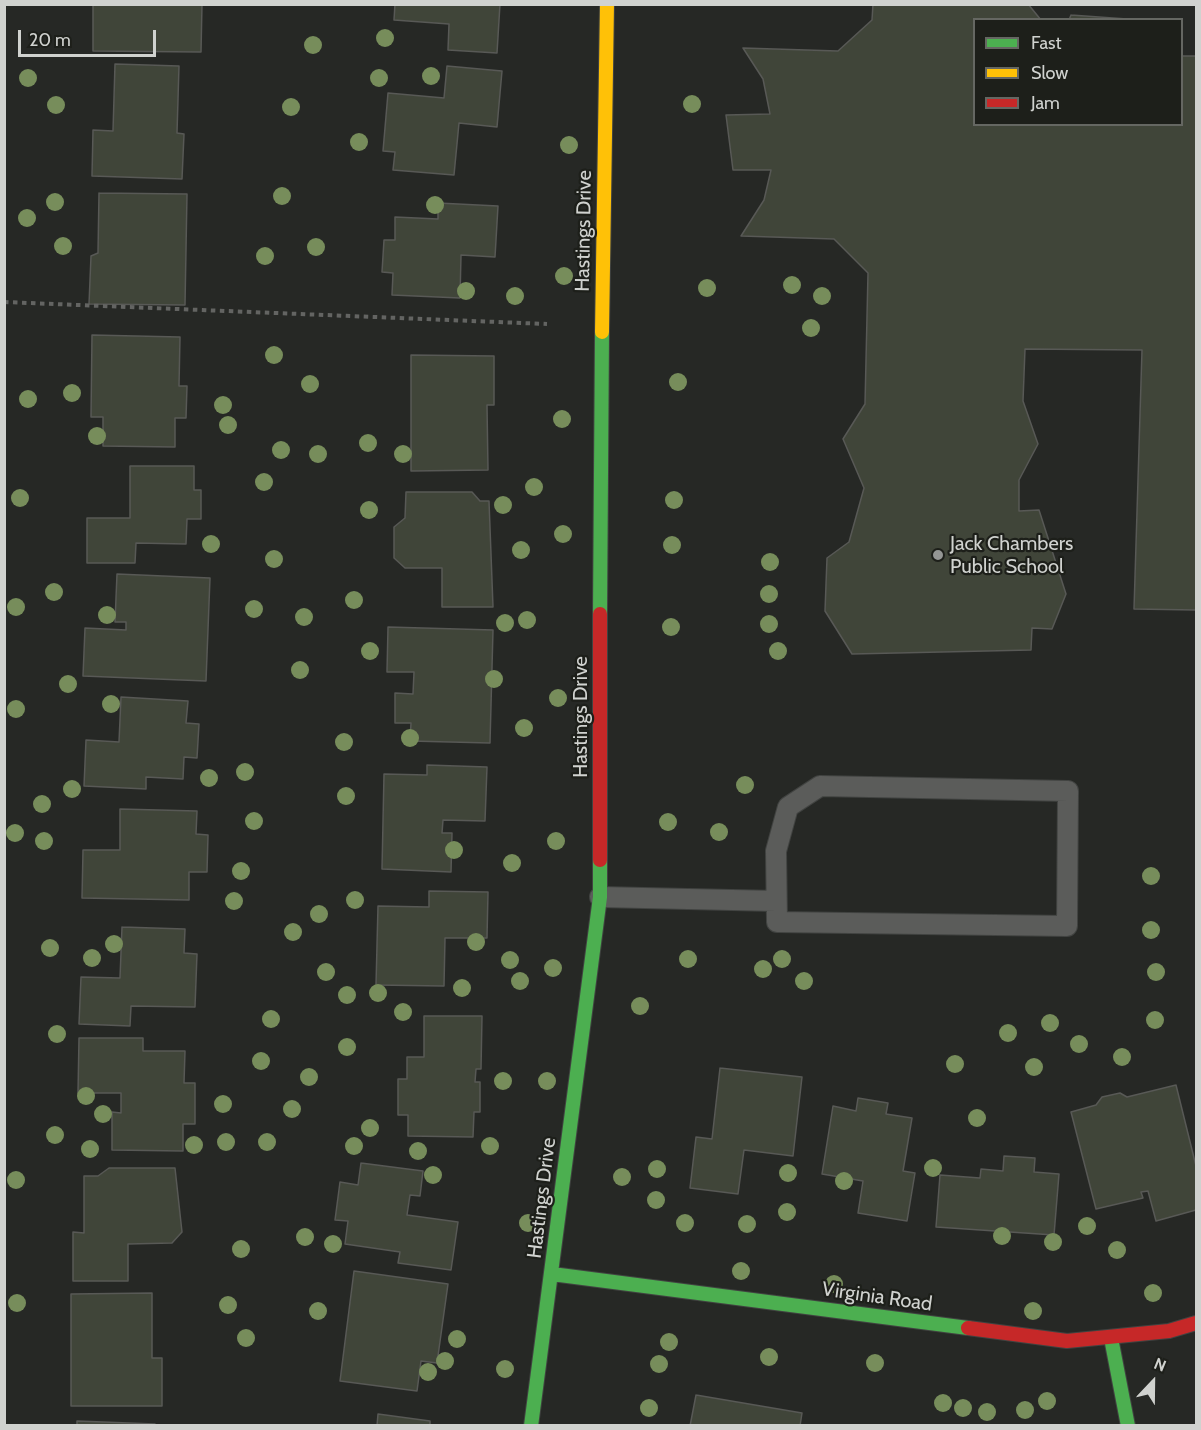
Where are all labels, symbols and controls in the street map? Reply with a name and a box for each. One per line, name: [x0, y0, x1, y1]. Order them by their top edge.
scale bar: [21, 18, 159, 56]
legend: [973, 18, 1183, 126]
text: 20 m: [29, 29, 71, 51]
text: Fast: [1031, 32, 1062, 54]
text: Slow: [1031, 62, 1068, 84]
text: Jam: [1031, 92, 1060, 114]
street label: Hastings Drive: [571, 170, 597, 292]
place label: Jack Chambers Public School: [950, 532, 1073, 579]
marker: Jack Chambers Public School: [931, 548, 945, 562]
street label: Hastings Drive: [569, 656, 593, 778]
street label: Hastings Drive: [523, 1136, 561, 1260]
street label: Virginia Road: [820, 1277, 934, 1317]
north arrow: [1123, 1352, 1183, 1412]
text: N: [1151, 1354, 1169, 1376]

